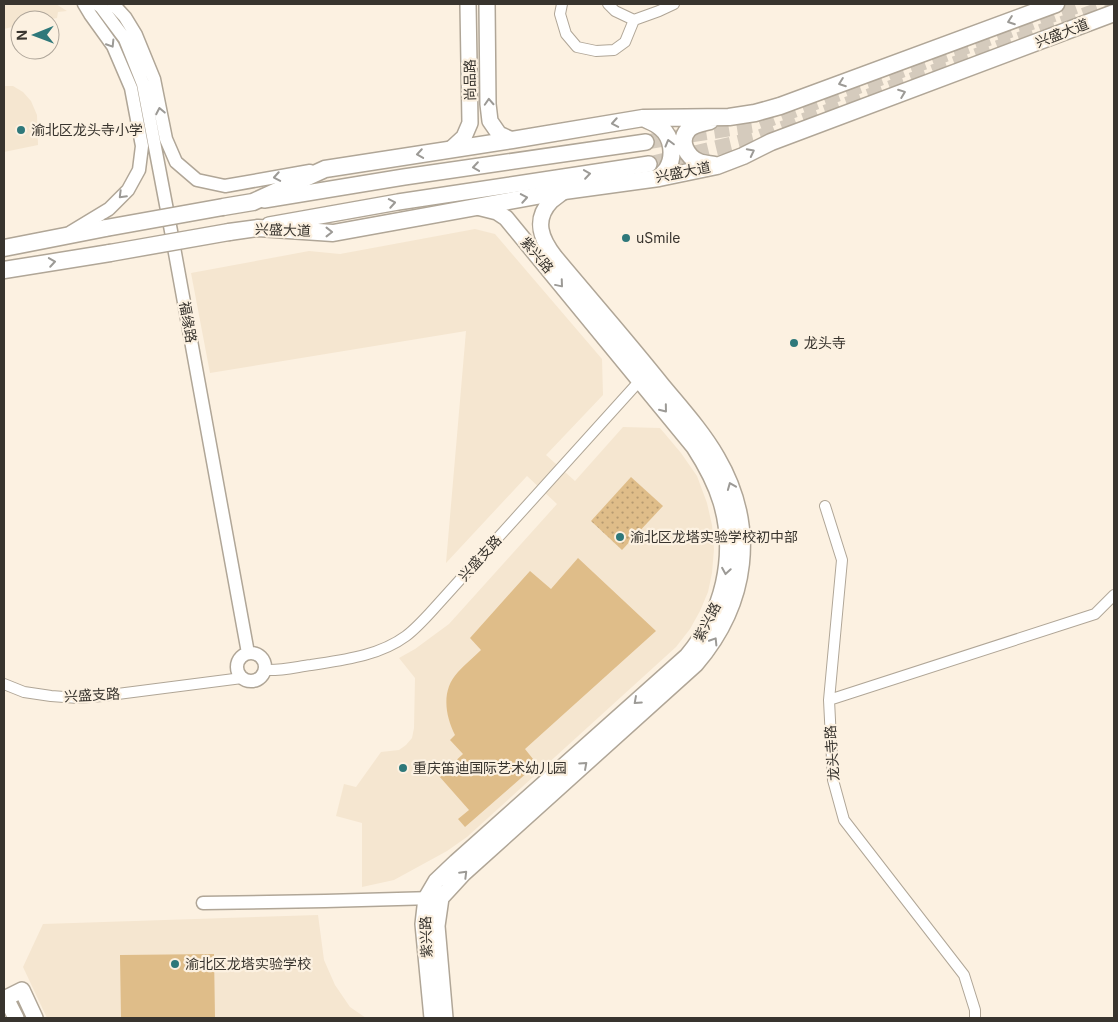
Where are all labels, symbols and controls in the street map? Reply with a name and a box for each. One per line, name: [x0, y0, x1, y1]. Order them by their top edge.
north arrow: [10, 10, 60, 60]
one-way arrow: [1007, 15, 1015, 25]
street label: 兴盛大道: [1033, 15, 1091, 51]
text: N: [13, 30, 30, 41]
one-way arrow: [105, 38, 114, 48]
street label: 尚品路: [461, 59, 478, 101]
one-way arrow: [838, 77, 847, 87]
one-way arrow: [897, 89, 906, 99]
one-way arrow: [483, 98, 494, 106]
one-way arrow: [155, 106, 166, 115]
one-way arrow: [611, 117, 619, 127]
place label: 渝北区龙头寺小学: [31, 121, 143, 138]
marker: 渝北区龙头寺小学: [15, 124, 27, 136]
one-way arrow: [664, 139, 675, 148]
one-way arrow: [416, 148, 424, 158]
one-way arrow: [746, 148, 755, 158]
street label: 兴盛大道: [654, 158, 712, 185]
one-way arrow: [472, 161, 480, 172]
one-way arrow: [583, 169, 591, 179]
one-way arrow: [272, 172, 281, 182]
one-way arrow: [119, 190, 128, 199]
one-way arrow: [519, 194, 528, 204]
one-way arrow: [387, 198, 396, 208]
street label: 兴盛大道: [255, 220, 311, 239]
one-way arrow: [326, 227, 334, 237]
place label: uSmile: [636, 229, 680, 246]
marker: uSmile: [620, 232, 632, 244]
street label: 紫兴路: [517, 233, 557, 276]
one-way arrow: [47, 258, 56, 268]
one-way arrow: [555, 278, 563, 287]
street label: 福缘路: [176, 300, 201, 344]
place label: 龙头寺: [804, 334, 846, 351]
marker: 龙头寺: [788, 337, 800, 349]
one-way arrow: [658, 403, 666, 412]
one-way arrow: [727, 482, 737, 491]
place label: 渝北区龙塔实验学校初中部: [630, 528, 798, 545]
street label: 兴盛支路: [455, 531, 505, 584]
marker: 渝北区龙塔实验学校初中部: [614, 531, 626, 543]
one-way arrow: [721, 567, 732, 575]
street label: 紫兴路: [689, 599, 724, 644]
one-way arrow: [708, 638, 718, 647]
street label: 兴盛支路: [64, 685, 120, 704]
one-way arrow: [633, 695, 642, 704]
street label: 龙头寺路: [821, 725, 842, 782]
place label: 重庆笛迪国际艺术幼儿园: [413, 759, 567, 776]
marker: 重庆笛迪国际艺术幼儿园: [397, 762, 409, 774]
one-way arrow: [579, 762, 588, 771]
one-way arrow: [458, 871, 467, 880]
street label: 紫兴路: [416, 916, 435, 958]
place label: 渝北区龙塔实验学校: [185, 955, 311, 972]
marker: 渝北区龙塔实验学校: [169, 958, 181, 970]

